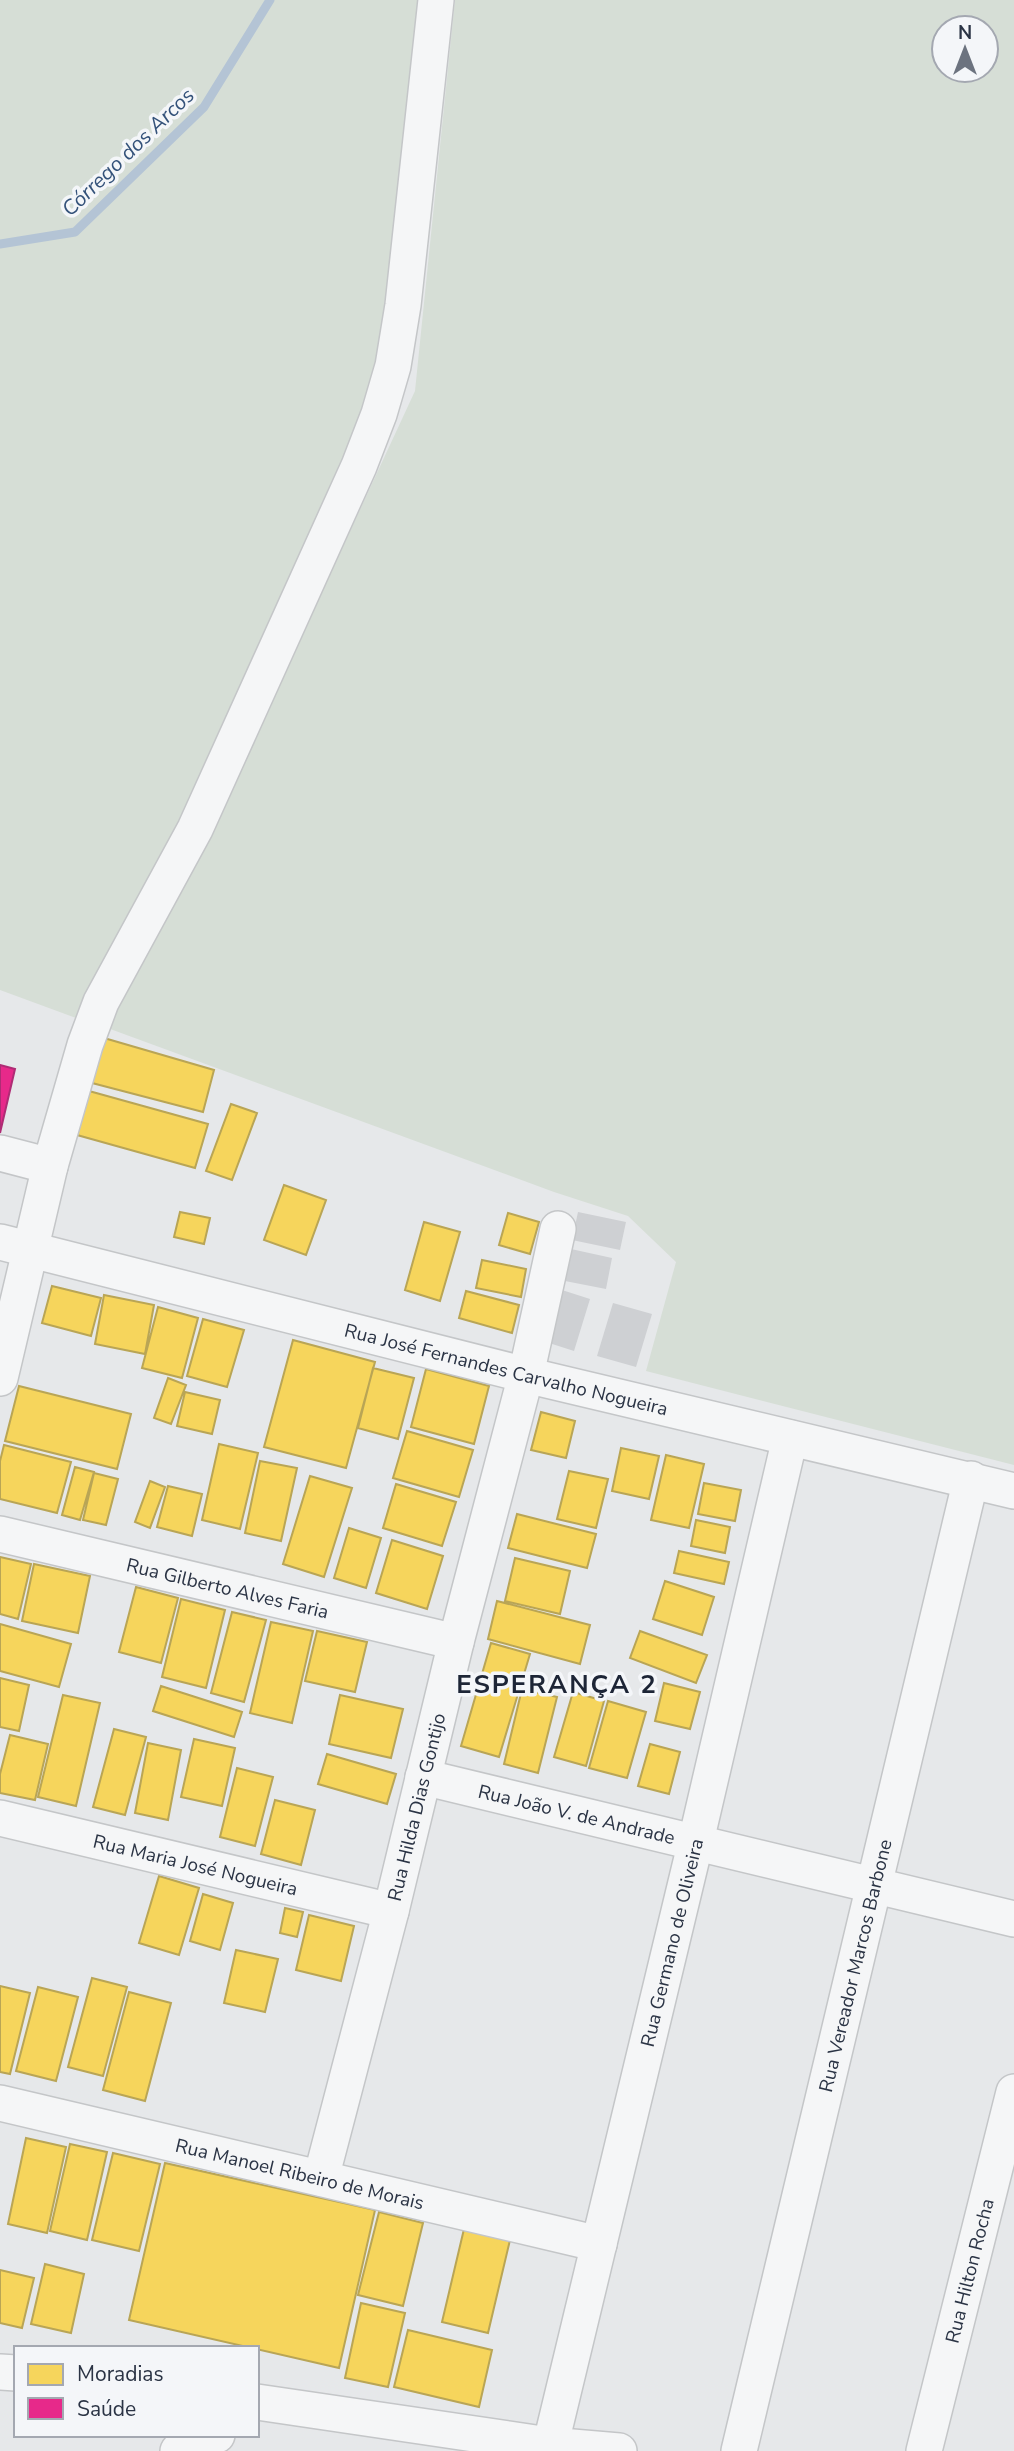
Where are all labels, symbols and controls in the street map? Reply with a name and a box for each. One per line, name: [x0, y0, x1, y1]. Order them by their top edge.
north arrow: [930, 14, 1000, 84]
text: N: [958, 20, 972, 46]
water label: Córrego dos Arcos: [56, 82, 200, 222]
street label: Rua José Fernandes Carvalho Nogueira: [342, 1318, 670, 1422]
street label: Rua Gilberto Alves Faria: [124, 1552, 331, 1625]
district label: ESPERANÇA 2: [456, 1667, 658, 1702]
street label: Rua Hilda Dias Gontijo: [382, 1711, 452, 1904]
street label: Rua João V. de Andrade: [475, 1779, 678, 1851]
street label: Rua Maria José Nogueira: [90, 1829, 300, 1902]
street label: Rua Germano de Oliveira: [635, 1836, 710, 2050]
street label: Rua Vereador Marcos Barbone: [813, 1837, 899, 2095]
street label: Rua Manoel Ribeiro de Morais: [173, 2133, 427, 2216]
street label: Rua Hilton Rocha: [940, 2196, 1001, 2346]
legend: [14, 2346, 259, 2437]
text: Moradias: [77, 2360, 164, 2388]
text: Saúde: [77, 2395, 136, 2423]

